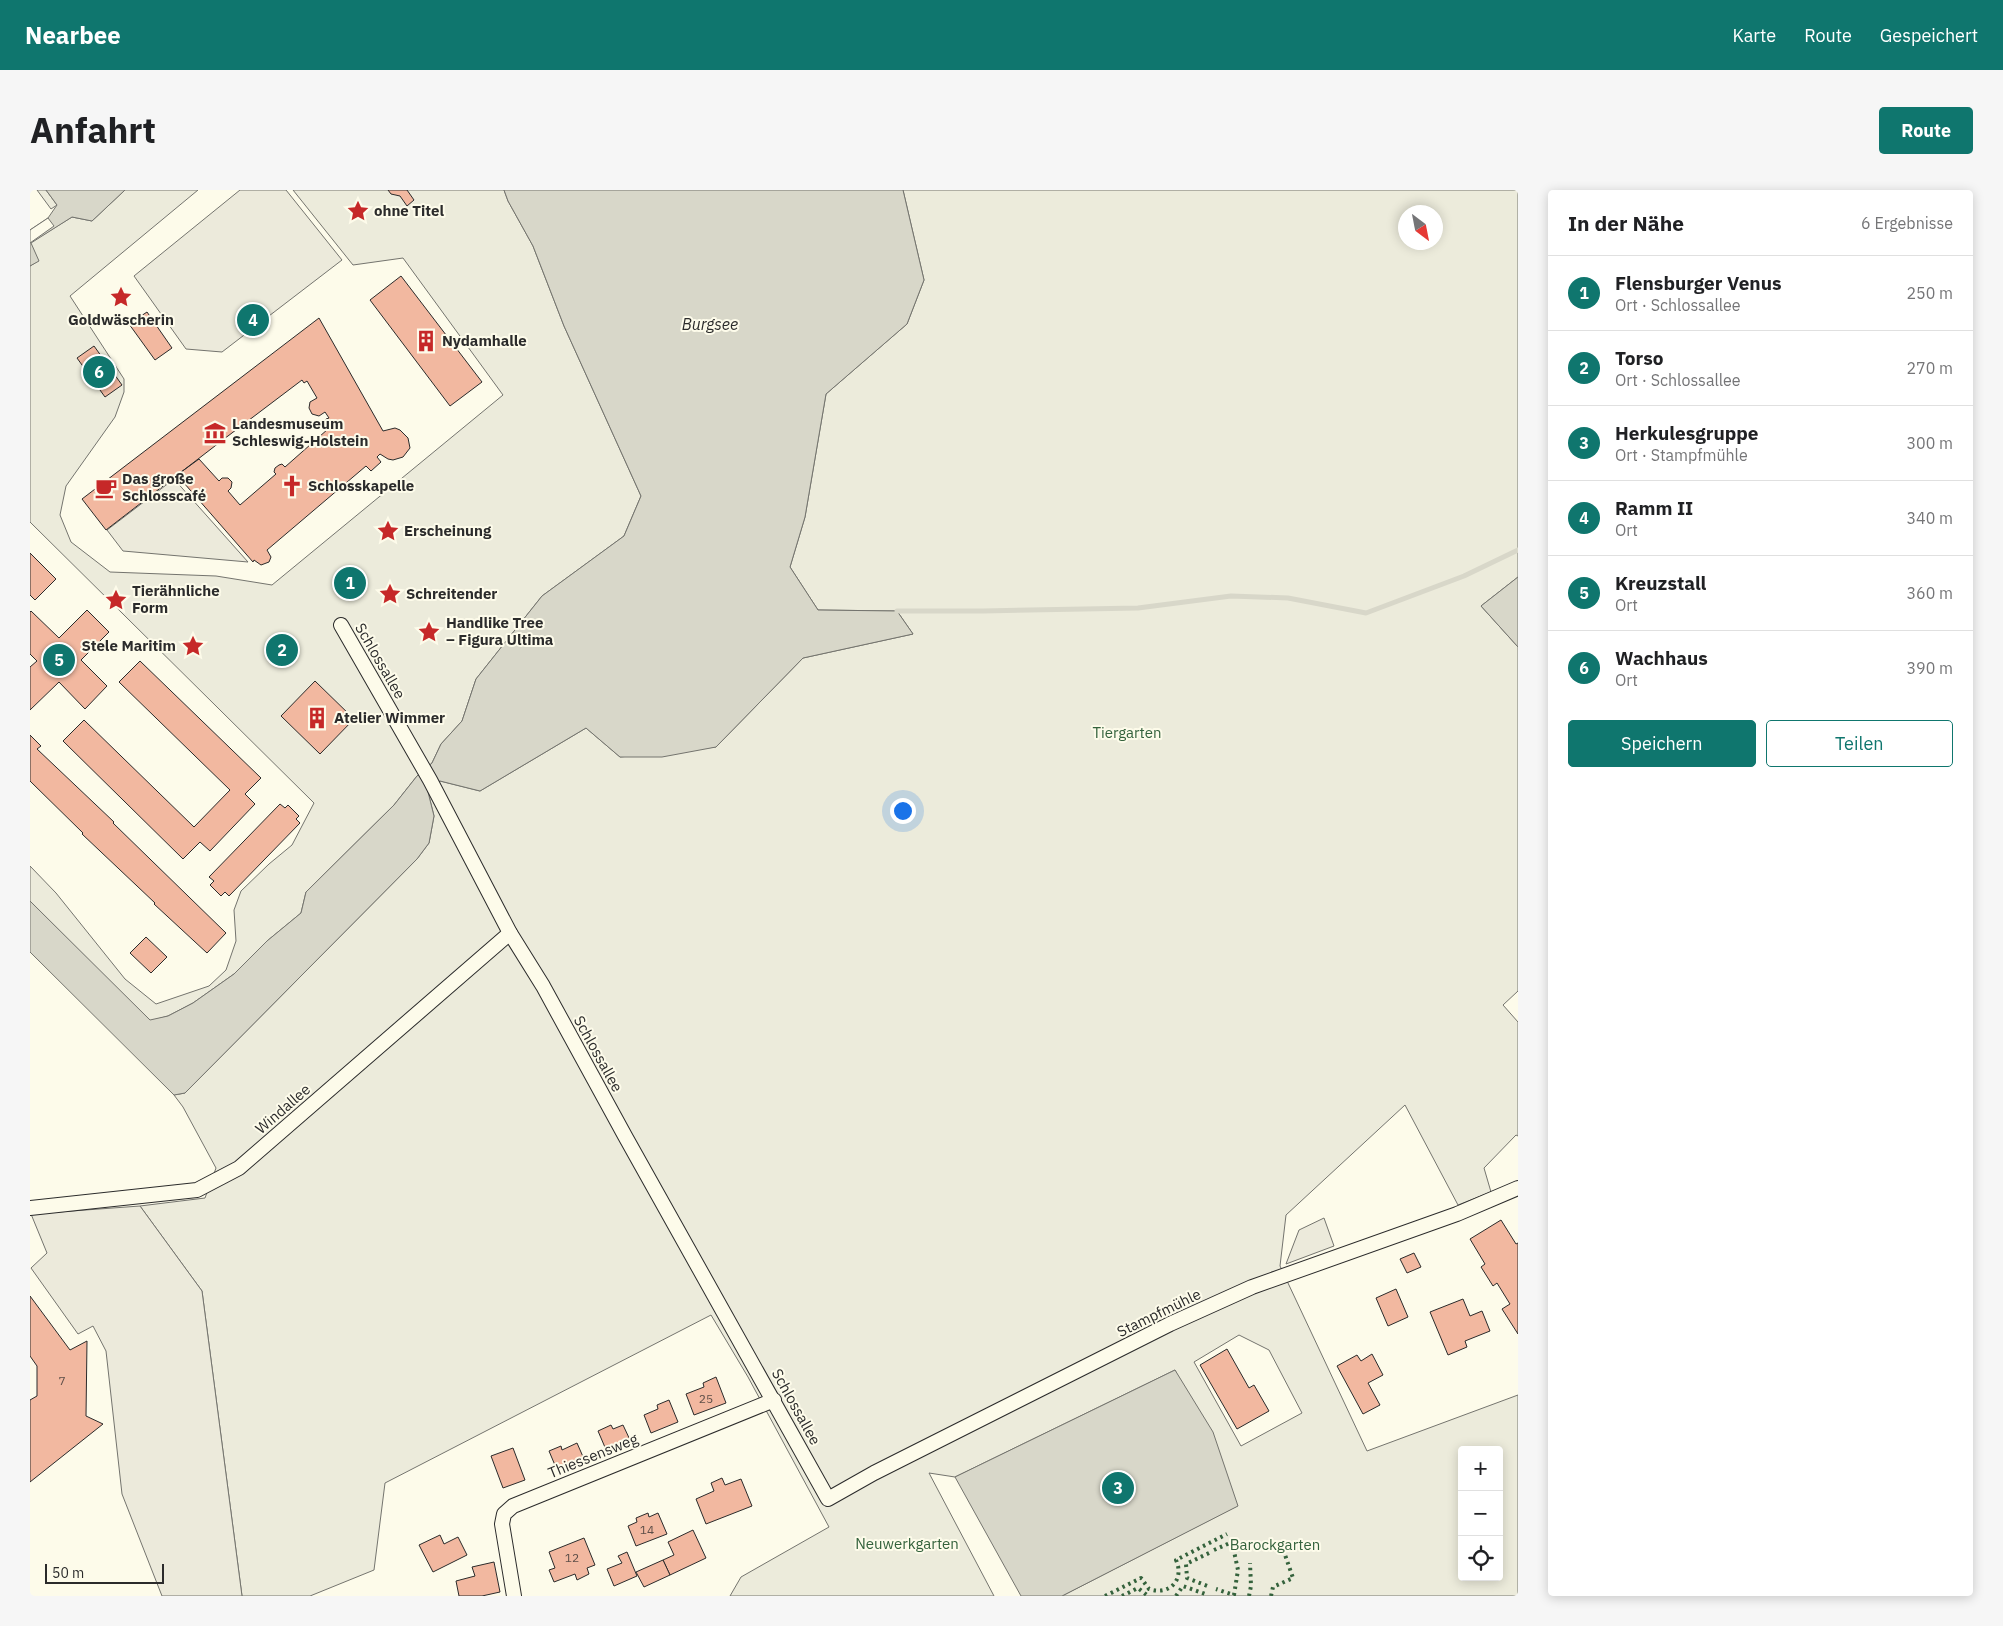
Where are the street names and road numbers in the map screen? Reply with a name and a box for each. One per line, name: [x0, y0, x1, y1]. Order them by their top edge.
street label: Schlossallee: [351, 619, 410, 702]
street label: Schlossallee: [570, 1012, 627, 1095]
street label: Windallee: [251, 1080, 314, 1138]
street label: Stampfmühle: [1114, 1284, 1204, 1341]
street label: Schlossallee: [768, 1365, 825, 1448]
street label: Thiessensweg: [545, 1429, 641, 1482]

